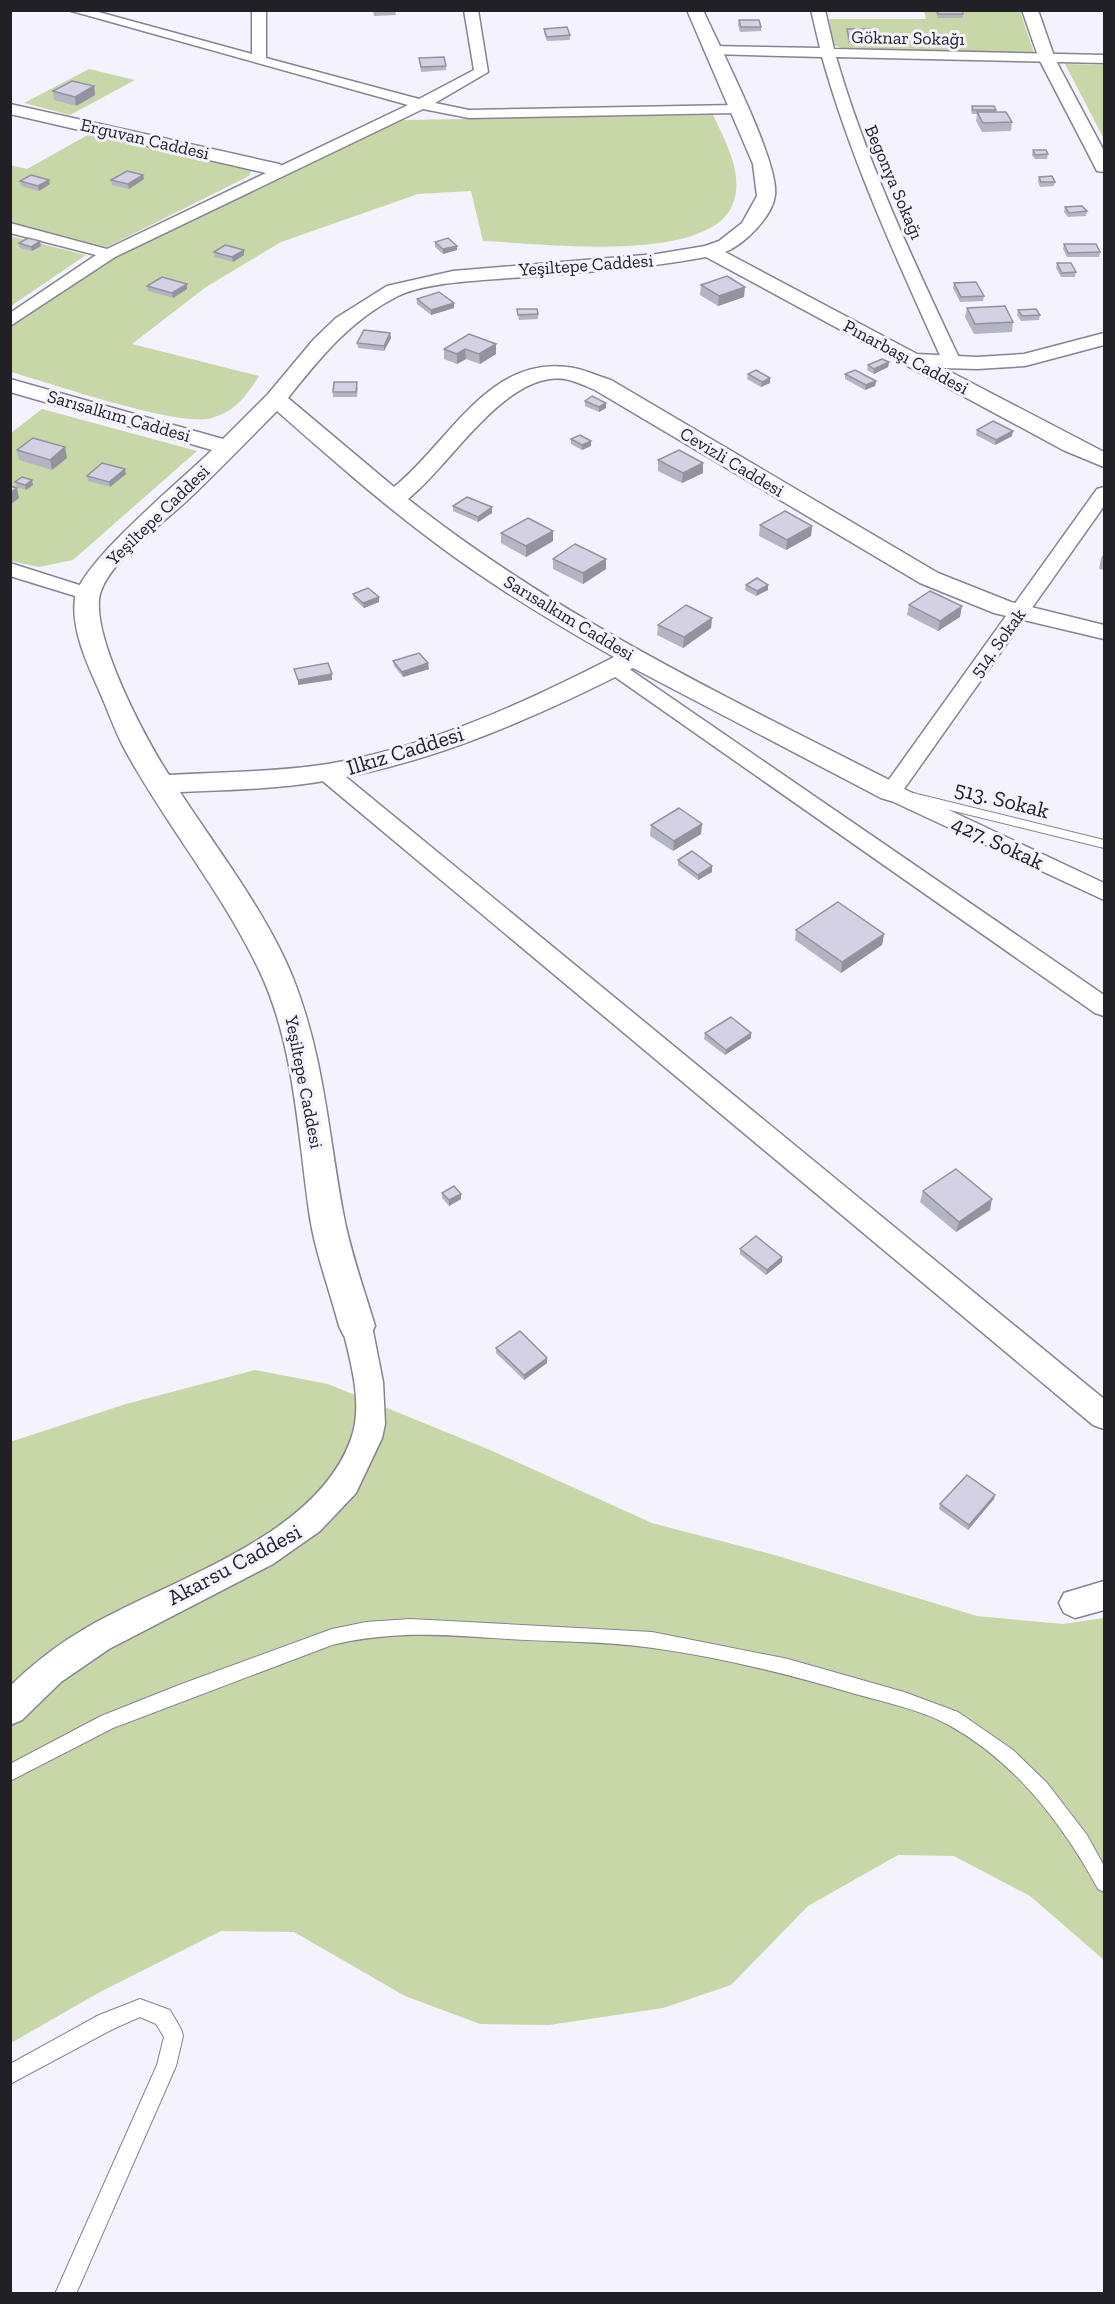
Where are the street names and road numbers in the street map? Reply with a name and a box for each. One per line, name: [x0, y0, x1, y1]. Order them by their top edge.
street label: Göknar Sokağı: [851, 26, 965, 50]
street label: Erguvan Caddesi: [78, 113, 212, 165]
street label: Begonya Sokağı: [860, 122, 928, 242]
street label: Yeşiltepe Caddesi: [517, 249, 654, 281]
street label: Pınarbaşı Caddesi: [840, 315, 972, 399]
street label: Sarısalkım Caddesi: [45, 385, 193, 447]
street label: Cevizli Caddesi: [676, 422, 788, 502]
street label: Yeşiltepe Caddesi: [101, 460, 214, 570]
street label: Sarısalkım Caddesi: [500, 571, 638, 665]
street label: 514. Sokak: [966, 604, 1031, 682]
street label: Ilkız Caddesi: [343, 720, 467, 781]
street label: 513. Sokak: [952, 775, 1053, 824]
street label: 427. Sokak: [947, 809, 1049, 876]
street label: Yeşiltepe Caddesi: [280, 1013, 328, 1150]
street label: Akarsu Caddesi: [163, 1518, 306, 1611]

